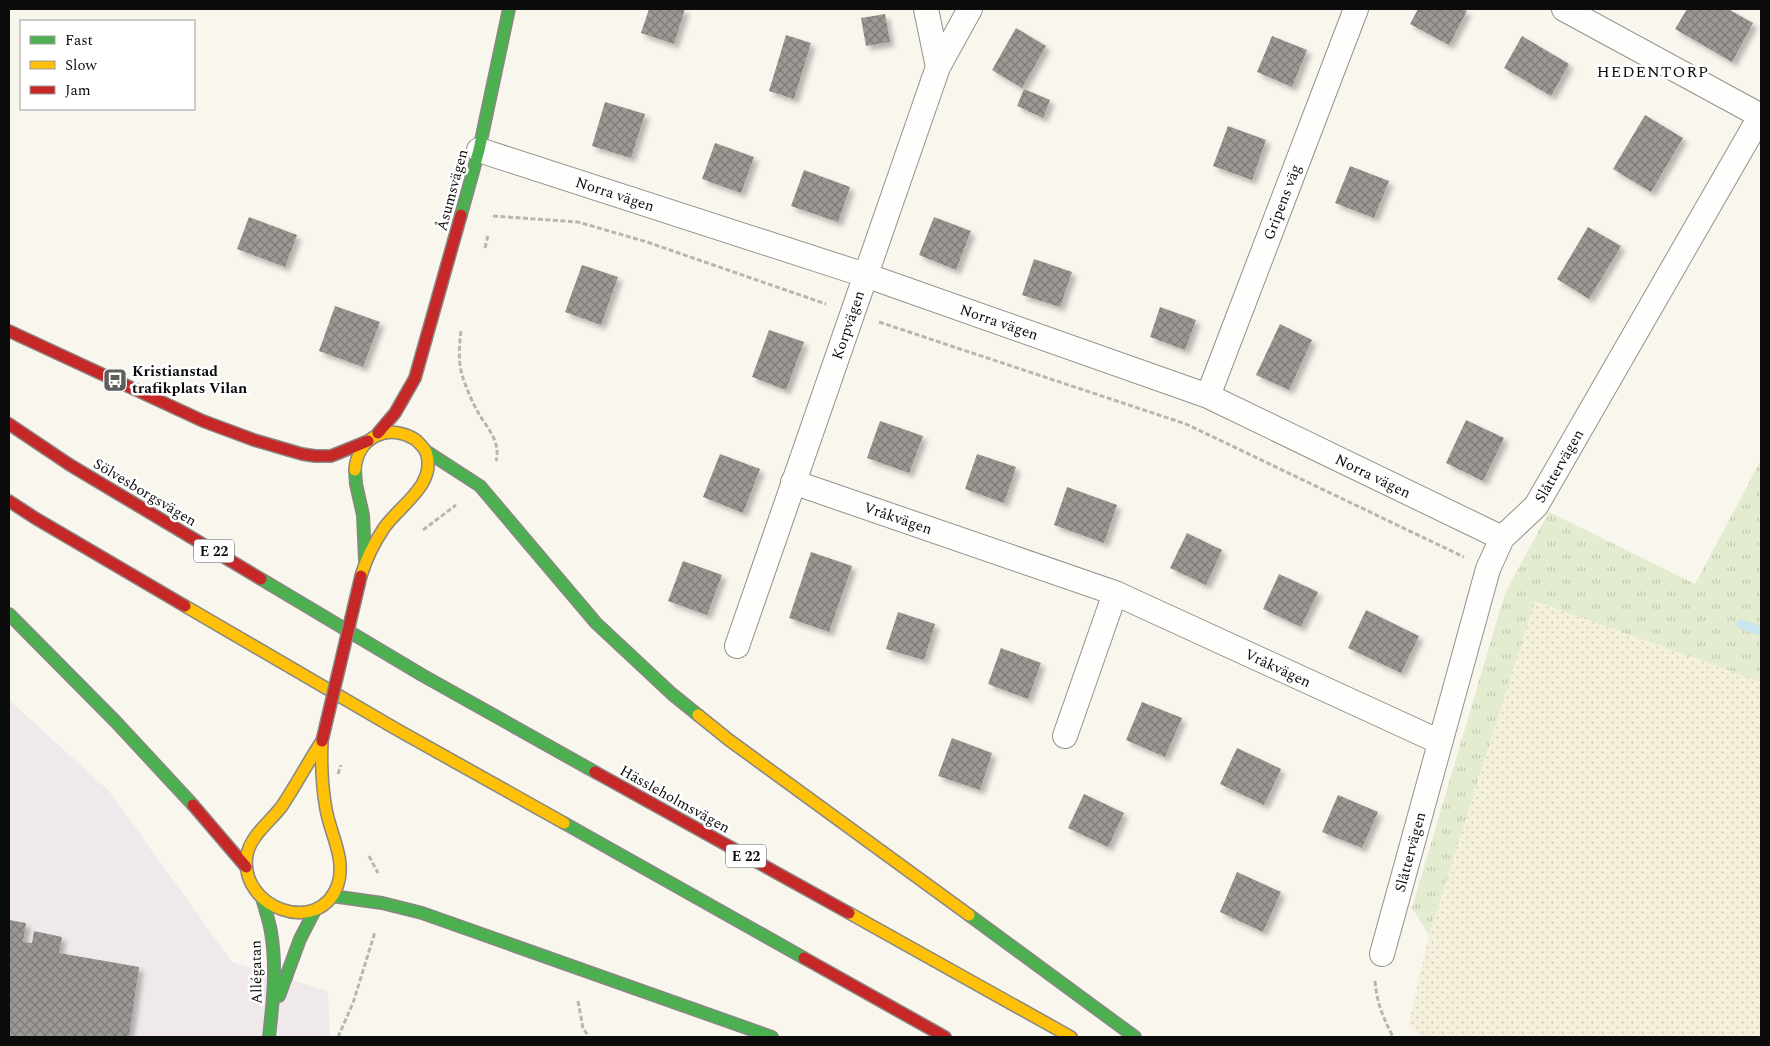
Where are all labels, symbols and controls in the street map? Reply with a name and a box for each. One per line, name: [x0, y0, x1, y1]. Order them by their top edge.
legend: [20, 20, 195, 110]
text: Fast: [65, 29, 93, 52]
text: Slow: [65, 54, 97, 77]
district label: HEDENTORP: [1597, 60, 1709, 84]
text: Jam: [65, 79, 91, 102]
street label: Åsumsvägen: [431, 146, 475, 234]
street label: Gripens väg: [1257, 161, 1307, 243]
street label: Norra vägen: [572, 171, 658, 218]
street label: Korpvägen: [826, 287, 871, 363]
street label: Norra vägen: [956, 298, 1041, 347]
place label: Kristianstad trafikplats Vilan: [132, 360, 247, 400]
bus stop icon: Kristianstad trafikplats Vilan: [102, 367, 128, 393]
street label: Slåttervägen: [1529, 425, 1590, 508]
street label: Norra vägen: [1331, 448, 1415, 505]
street label: Sölvesborgsvägen: [89, 452, 201, 533]
street label: Vråkvägen: [861, 496, 935, 541]
road number: E 22: [194, 540, 234, 562]
street label: Vråkvägen: [1241, 643, 1315, 694]
street label: Hässleholmsvägen: [615, 760, 734, 839]
street label: Slåttervägen: [1389, 809, 1432, 895]
road number: E 22: [726, 844, 766, 868]
street label: Allégatan: [244, 940, 269, 1004]

